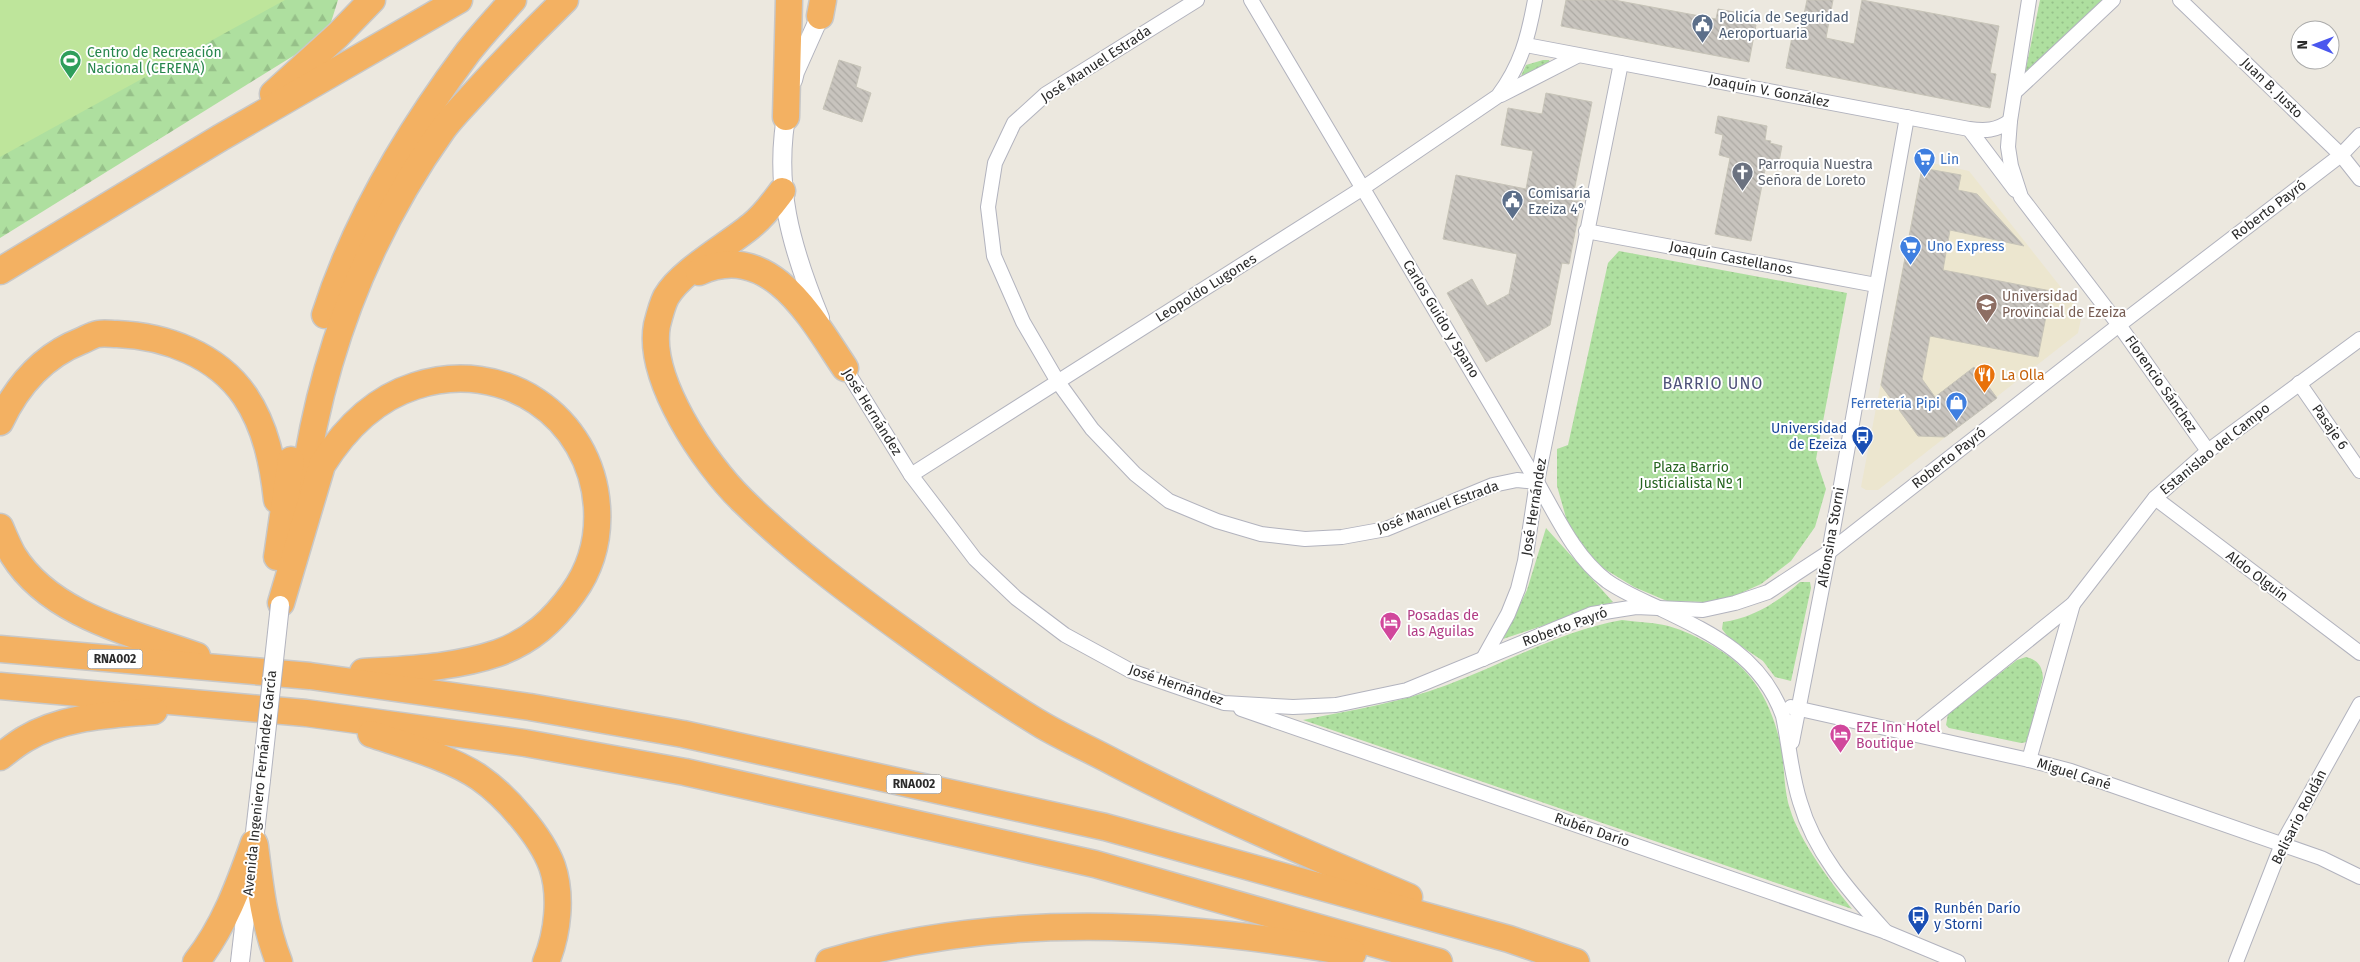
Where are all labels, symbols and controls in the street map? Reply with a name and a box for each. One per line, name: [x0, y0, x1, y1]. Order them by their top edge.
place label: Policía de Seguridad Aeroportuaria: [1719, 9, 1849, 42]
public building icon: Policía de Seguridad Aeroportuaria: [1691, 13, 1715, 44]
north arrow: [2290, 20, 2340, 70]
street label: José Manuel Estrada: [1038, 22, 1154, 106]
text: N: [2294, 40, 2311, 50]
place label: Centro de Recreación Nacional (CERENA): [87, 44, 222, 77]
sports icon: Centro de Recreación Nacional (CERENA): [59, 48, 83, 79]
street label: Juan B. Justo: [2237, 54, 2307, 122]
street label: Joaquín V. González: [1707, 71, 1831, 111]
supermarket icon: Lin: [1912, 147, 1936, 178]
place label: Lin: [1940, 151, 1959, 168]
place label: Parroquia Nuestra Señora de Loreto: [1758, 156, 1873, 189]
church icon: Parroquia Nuestra Señora de Loreto: [1730, 160, 1754, 191]
street label: Roberto Payró: [2228, 176, 2310, 244]
place label: Comisaría Ezeiza 4°: [1528, 185, 1591, 218]
public building icon: Comisaría Ezeiza 4°: [1500, 189, 1524, 220]
supermarket icon: Uno Express: [1899, 234, 1923, 265]
street label: Joaquín Castellanos: [1668, 238, 1794, 278]
place label: Uno Express: [1927, 238, 2005, 255]
street label: Leopoldo Lugones: [1152, 250, 1260, 326]
street label: Carlos Guido y Spano: [1399, 257, 1483, 381]
place label: Universidad Provincial de Ezeiza: [2002, 288, 2126, 321]
school or university icon: Universidad Provincial de Ezeiza: [1974, 292, 1998, 323]
street label: Florencio Sánchez: [2121, 332, 2201, 436]
restaurant icon: La Olla: [1973, 363, 1997, 394]
street label: José Hernández: [839, 366, 905, 458]
place label: La Olla: [2001, 367, 2045, 384]
district label: BARRIO UNO: [1663, 374, 1763, 393]
shop icon: Ferretería Pipi: [1944, 391, 1968, 422]
place label: Ferretería Pipi: [1850, 395, 1940, 412]
street label: Estanislao del Campo: [2157, 399, 2273, 499]
street label: Pasaje 6: [2308, 401, 2352, 453]
place label: Universidad de Ezeiza: [1771, 420, 1847, 453]
bus stop icon: Universidad de Ezeiza: [1851, 424, 1875, 455]
street label: Roberto Payró: [1909, 424, 1989, 492]
street label: José Hernández: [1518, 457, 1550, 557]
park label: Plaza Barrio Justicialista Nº 1: [1639, 459, 1743, 492]
street label: José Manuel Estrada: [1375, 477, 1501, 537]
street label: Alfonsina Storni: [1814, 486, 1848, 588]
street label: Aldo Olguín: [2223, 547, 2291, 605]
street label: Roberto Payró: [1520, 604, 1610, 650]
place label: Posadas de las Aguilas: [1407, 607, 1479, 640]
hotel icon: Posadas de las Aguilas: [1379, 611, 1403, 642]
road number: RNA002: [88, 650, 142, 669]
street label: José Hernández: [1126, 661, 1226, 709]
street label: Avenida Ingeniero Fernández García: [240, 669, 280, 897]
place label: EZE Inn Hotel Boutique: [1856, 719, 1940, 752]
hotel icon: EZE Inn Hotel Boutique: [1828, 723, 1852, 754]
street label: Miguel Cané: [2035, 755, 2113, 793]
street label: Belisario Roldán: [2268, 767, 2330, 867]
road number: RNA002: [886, 774, 942, 794]
street label: Rubén Darío: [1552, 809, 1632, 851]
place label: Runbén Darío y Storni: [1934, 900, 2021, 933]
bus stop icon: Runbén Darío y Storni: [1906, 904, 1930, 935]

